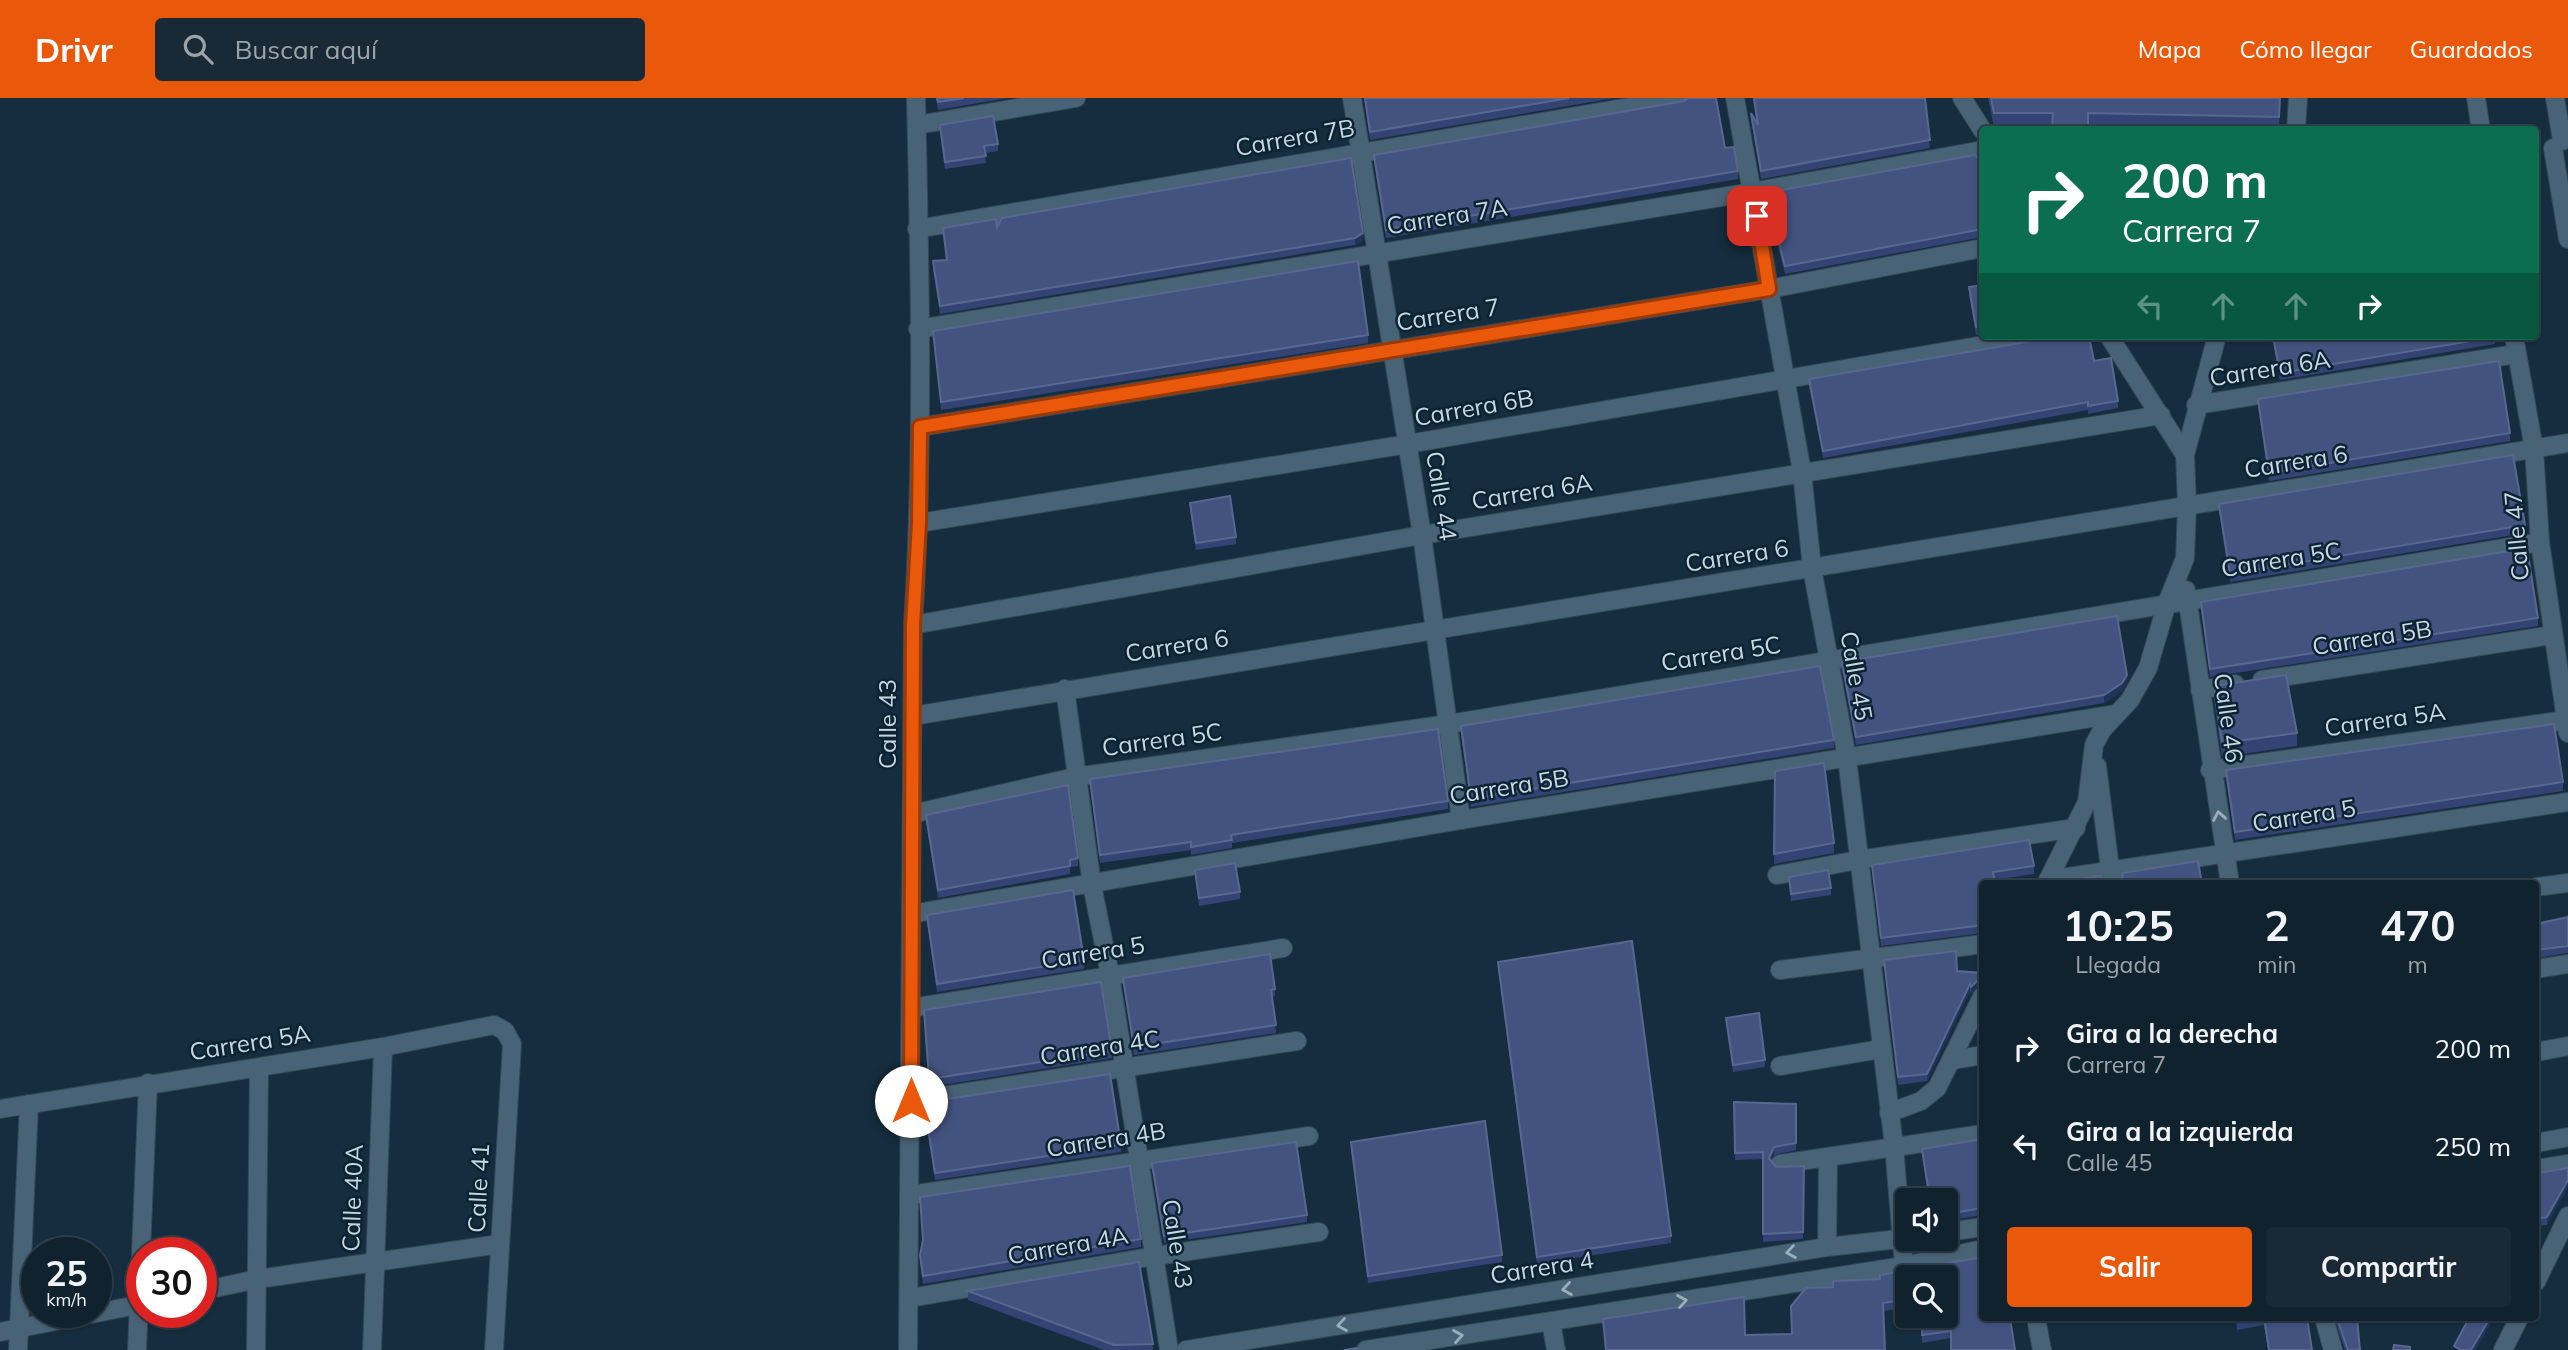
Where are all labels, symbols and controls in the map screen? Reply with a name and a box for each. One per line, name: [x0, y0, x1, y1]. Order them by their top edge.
search box: [155, 18, 645, 81]
text: Drivr: [35, 29, 113, 70]
icon: search: [179, 30, 217, 68]
text: Buscar aquí: [235, 33, 377, 66]
text: Mapa: [2138, 34, 2201, 64]
text: Cómo llegar: [2239, 34, 2372, 64]
text: Guardados: [2410, 34, 2533, 64]
street label: Carrera 7B: [1233, 112, 1357, 162]
text: 200 m: [2122, 149, 2268, 210]
icon: right: [2007, 154, 2098, 245]
pin: [1727, 186, 1787, 246]
street label: Carrera 7A: [1384, 192, 1510, 240]
icon: arrive: [1738, 197, 1776, 235]
text: Carrera 7: [2122, 210, 2261, 250]
icon: left: [2131, 287, 2169, 325]
icon: ahead: [2204, 287, 2242, 325]
icon: ahead: [2277, 287, 2315, 325]
icon: right: [2350, 287, 2388, 325]
street label: Carrera 7: [1394, 291, 1502, 337]
street label: Carrera 6A: [2207, 344, 2333, 392]
street label: Carrera 6B: [1412, 382, 1536, 432]
street label: Carrera 6: [2242, 438, 2350, 484]
street label: Calle 44: [1420, 449, 1464, 543]
street label: Carrera 6A: [1469, 467, 1595, 515]
street label: Calle 47: [2497, 490, 2535, 582]
street label: Carrera 6: [1683, 532, 1791, 578]
street label: Carrera 5C: [2219, 535, 2343, 583]
street label: Carrera 5B: [2310, 613, 2434, 661]
street label: Carrera 6: [1123, 622, 1231, 668]
street label: Carrera 5C: [1659, 629, 1783, 677]
street label: Calle 45: [1834, 629, 1880, 723]
street label: Calle 46: [2208, 671, 2250, 764]
street label: Calle 43: [872, 679, 902, 769]
street label: Carrera 5A: [2322, 696, 2448, 742]
street label: Carrera 5C: [1100, 716, 1224, 762]
street label: Carrera 5B: [1447, 762, 1571, 810]
street label: Carrera 5: [2250, 792, 2358, 838]
one-way arrow: [2212, 810, 2227, 822]
text: 10:25: [2063, 899, 2174, 952]
text: 2: [2264, 899, 2289, 952]
text: 470: [2380, 899, 2455, 952]
street label: Carrera 5: [1039, 929, 1147, 975]
text: Llegada: [2075, 950, 2161, 979]
text: min: [2257, 950, 2296, 979]
text: m: [2408, 950, 2428, 979]
text: Gira a la derecha: [2066, 1017, 2278, 1050]
street label: Carrera 5A: [187, 1018, 313, 1066]
street label: Carrera 4C: [1038, 1023, 1162, 1071]
icon: right: [2007, 1029, 2045, 1067]
text: 200 m: [2435, 1032, 2511, 1065]
text: Carrera 7: [2066, 1050, 2166, 1079]
position arrow: [874, 1064, 948, 1138]
street label: Carrera 4B: [1044, 1115, 1168, 1163]
text: Gira a la izquierda: [2066, 1115, 2294, 1148]
icon: left: [2007, 1127, 2045, 1165]
text: 250 m: [2435, 1130, 2511, 1163]
street label: Calle 41: [461, 1142, 495, 1234]
street label: Calle 40A: [335, 1143, 369, 1252]
text: Calle 45: [2066, 1148, 2152, 1177]
map controls: [1895, 1188, 1958, 1328]
button: sound: [1895, 1188, 1958, 1251]
street label: Calle 43: [1156, 1197, 1200, 1291]
street label: Carrera 4A: [1005, 1220, 1131, 1270]
button: Salir: [2007, 1227, 2252, 1307]
button: Compartir: [2266, 1227, 2511, 1307]
speed limit sign: 30: [126, 1237, 217, 1328]
street label: Carrera 4: [1488, 1244, 1596, 1290]
one-way arrow: [1785, 1244, 1797, 1259]
text: 25: [45, 1251, 88, 1295]
button: search: [1895, 1265, 1958, 1328]
one-way arrow: [1561, 1281, 1573, 1296]
text: km/h: [46, 1288, 87, 1311]
one-way arrow: [1677, 1294, 1688, 1309]
one-way arrow: [1336, 1317, 1348, 1332]
one-way arrow: [1452, 1328, 1463, 1343]

